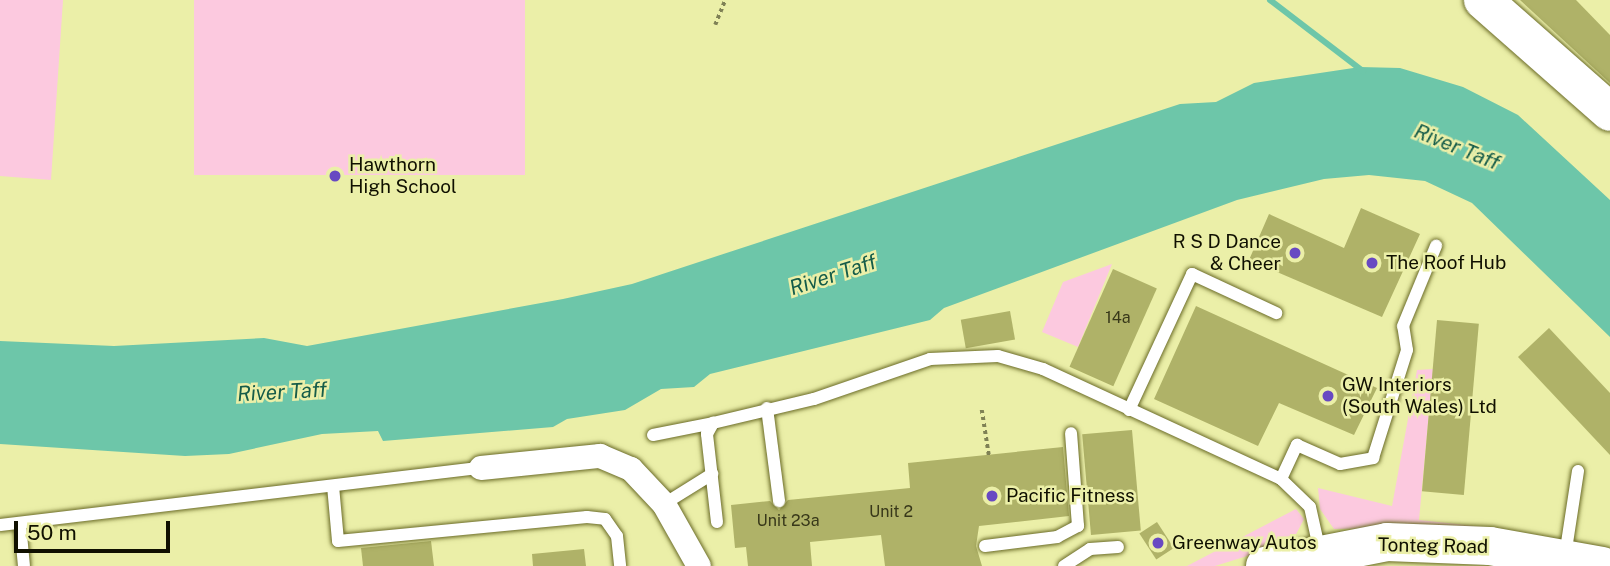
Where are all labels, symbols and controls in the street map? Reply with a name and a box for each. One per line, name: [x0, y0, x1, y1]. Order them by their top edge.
water label: River Taff: [1411, 118, 1503, 176]
place label: Hawthorn High School: [349, 154, 457, 198]
marker: Hawthorn High School: [327, 168, 343, 184]
place label: R S D Dance & Cheer: [1173, 231, 1281, 275]
marker: R S D Dance & Cheer: [1287, 245, 1303, 261]
water label: River Taff: [786, 249, 880, 301]
place label: The Roof Hub: [1386, 252, 1506, 274]
marker: The Roof Hub: [1364, 255, 1380, 271]
house number: 14a: [1105, 308, 1131, 328]
place label: GW Interiors (South Wales) Ltd: [1342, 374, 1497, 418]
water label: River Taff: [236, 377, 328, 407]
marker: GW Interiors (South Wales) Ltd: [1320, 388, 1336, 404]
place label: Pacific Fitness: [1006, 485, 1135, 507]
marker: Pacific Fitness: [984, 488, 1000, 504]
house number: Unit 2: [869, 502, 913, 522]
scale bar: [18, 506, 173, 550]
house number: Unit 23a: [757, 511, 819, 531]
text: 50 m: [27, 520, 77, 545]
place label: Greenway Autos: [1172, 532, 1317, 554]
street label: Tonteg Road: [1378, 534, 1488, 558]
marker: Greenway Autos: [1150, 535, 1166, 551]

